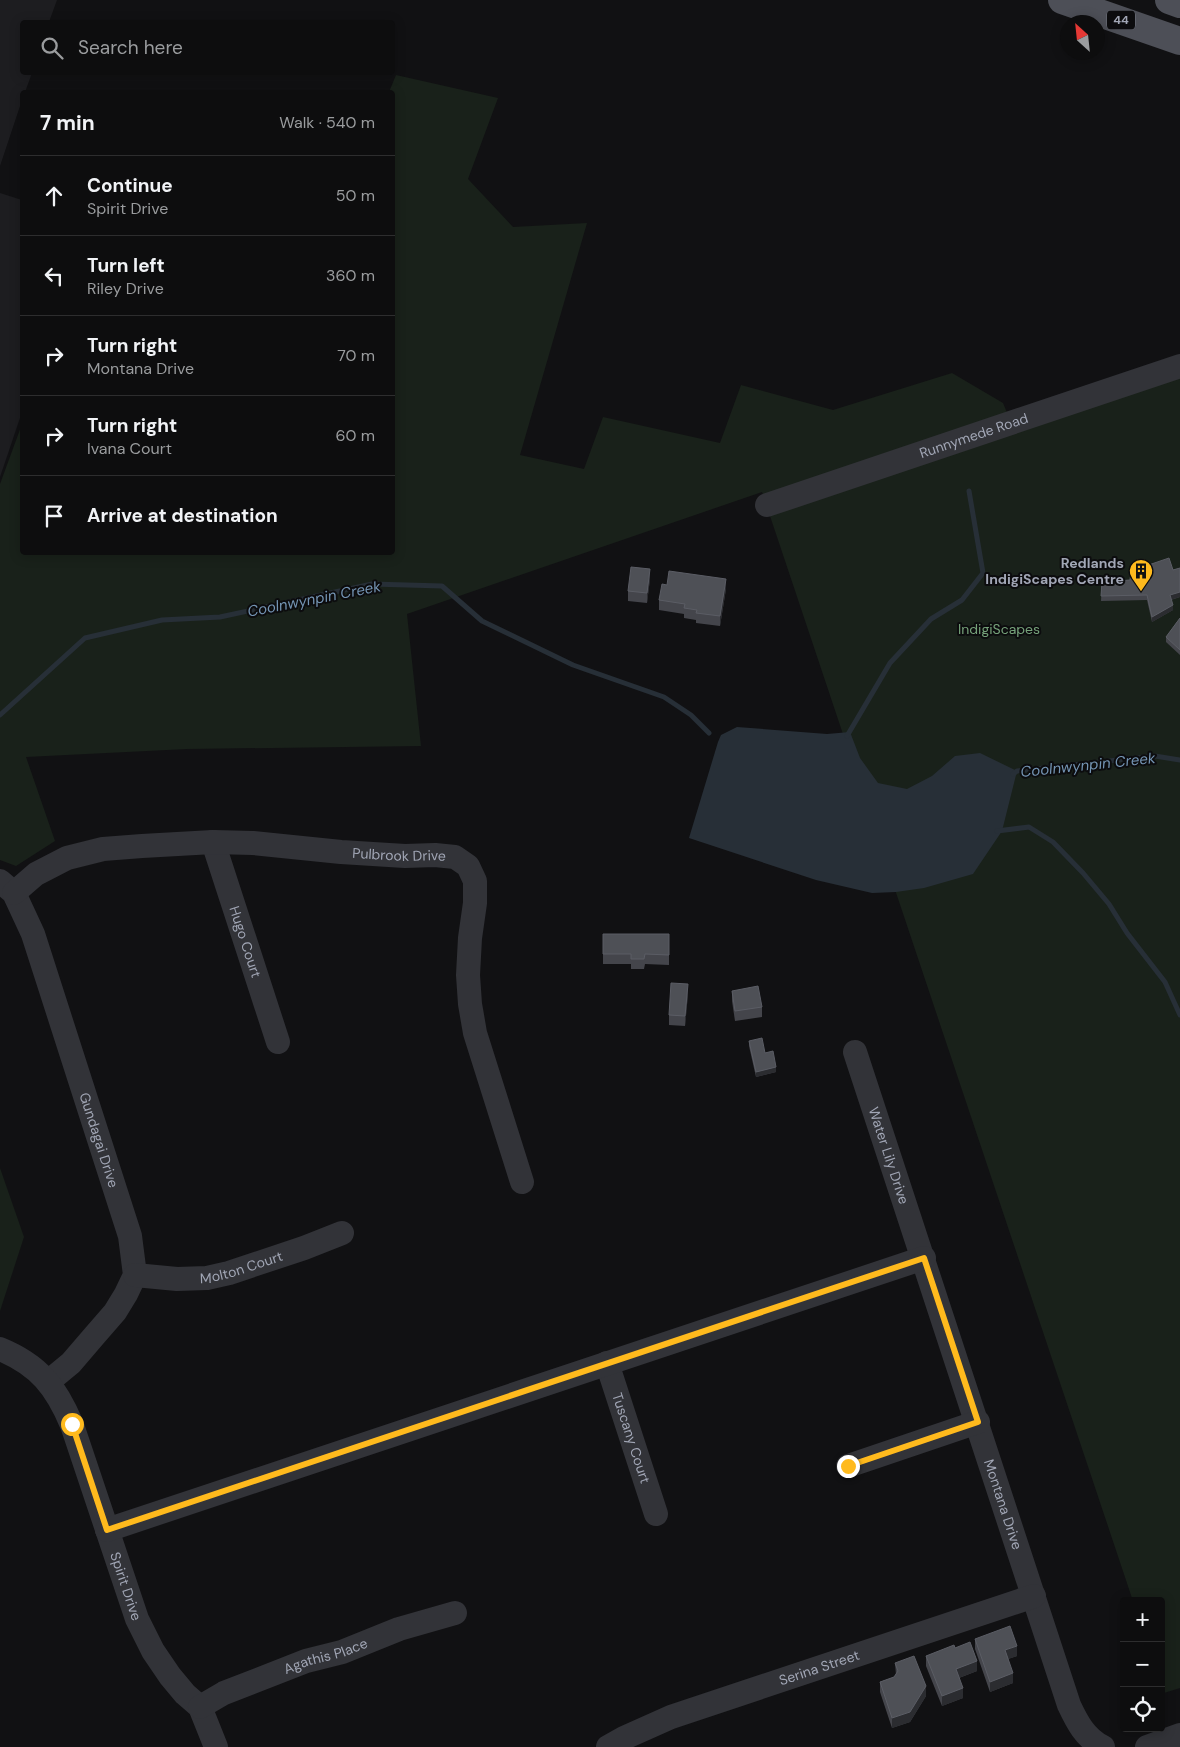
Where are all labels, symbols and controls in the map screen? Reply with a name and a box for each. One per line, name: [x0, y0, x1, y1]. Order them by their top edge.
road number: 44: [1107, 10, 1135, 30]
north arrow: [1060, 15, 1105, 60]
search box: [20, 20, 395, 75]
icon: search: [38, 34, 66, 62]
text: Search here: [78, 35, 183, 60]
text: 7 min: [40, 109, 95, 137]
text: Walk · 540 m: [279, 112, 375, 133]
text: Continue: [87, 173, 173, 198]
icon: ahead: [40, 182, 68, 210]
text: 50 m: [336, 185, 375, 206]
text: Spirit Drive: [87, 198, 168, 219]
text: Turn left: [87, 253, 165, 278]
icon: left: [40, 262, 68, 290]
text: 360 m: [326, 265, 375, 286]
text: Riley Drive: [87, 278, 164, 299]
text: Turn right: [87, 333, 177, 358]
icon: right: [40, 342, 68, 370]
text: 70 m: [337, 345, 375, 366]
text: Montana Drive: [87, 358, 194, 379]
street label: Runnymede Road: [917, 409, 1030, 462]
text: Turn right: [87, 413, 177, 438]
icon: right: [40, 422, 68, 450]
text: 60 m: [335, 425, 375, 446]
text: Ivana Court: [87, 438, 172, 459]
icon: arrive: [40, 502, 68, 530]
text: Arrive at destination: [87, 503, 278, 528]
place label: Redlands IndigiScapes Centre: [985, 554, 1124, 588]
building icon: Redlands IndigiScapes Centre: [1128, 558, 1154, 592]
water label: Coolnwynpin Creek: [246, 576, 383, 622]
park label: IndigiScapes: [958, 620, 1040, 638]
water label: Coolnwynpin Creek: [1020, 748, 1157, 782]
street label: Pulbrook Drive: [352, 844, 447, 865]
street label: Hugo Court: [225, 904, 265, 980]
street label: Gundagai Drive: [75, 1090, 123, 1190]
street label: Water Lily Drive: [865, 1105, 913, 1206]
street label: Molton Court: [200, 1247, 285, 1287]
street label: Tuscany Court: [608, 1391, 654, 1486]
route start: [61, 1413, 84, 1436]
route end: [837, 1455, 860, 1478]
street label: Montana Drive: [980, 1457, 1026, 1552]
street label: Spirit Drive: [106, 1549, 146, 1623]
map controls: [1120, 1597, 1165, 1732]
button: +: [1120, 1597, 1165, 1642]
street label: Agathis Place: [281, 1634, 370, 1678]
button: −: [1120, 1642, 1165, 1687]
street label: Serina Street: [777, 1646, 862, 1689]
button: locate: [1120, 1687, 1165, 1732]

